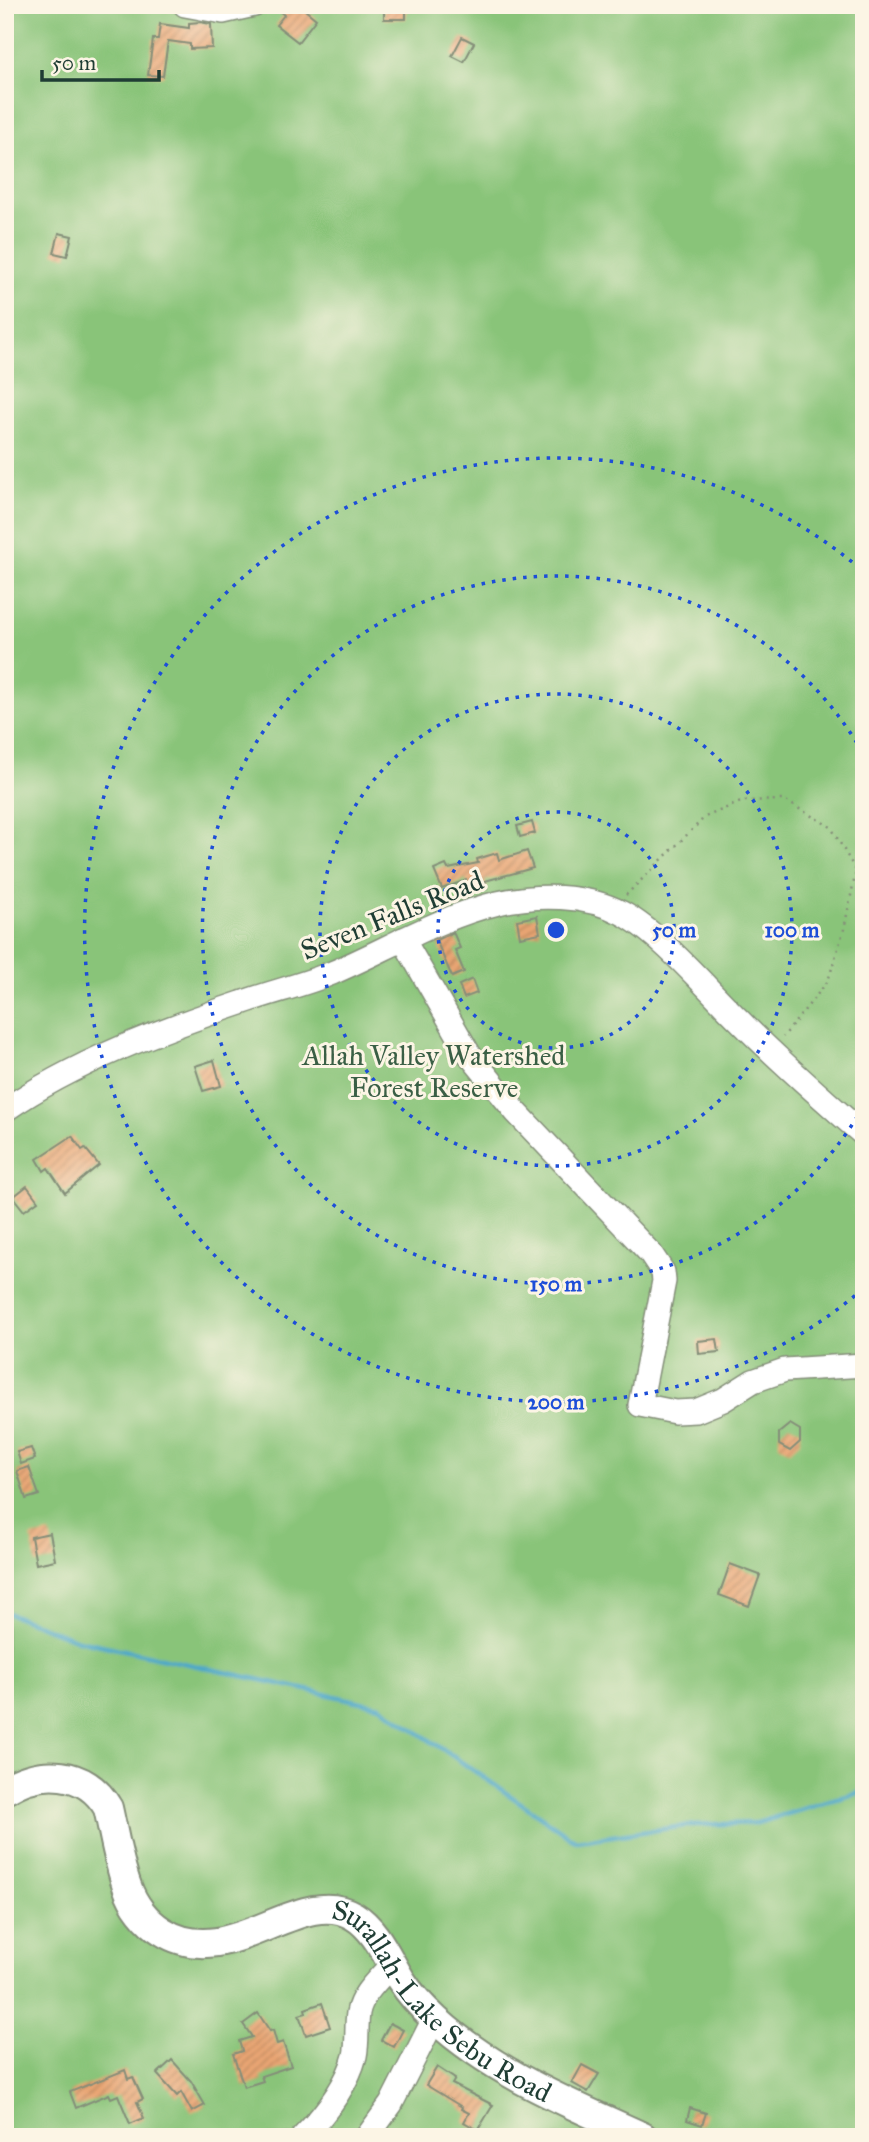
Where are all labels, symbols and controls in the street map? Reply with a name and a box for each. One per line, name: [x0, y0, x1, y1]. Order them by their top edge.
scale bar: [42, 38, 159, 82]
text: 50 m: [52, 50, 97, 76]
street label: Seven Falls Road: [295, 862, 489, 968]
text: 50 m: [652, 917, 696, 943]
text: 100 m: [765, 917, 820, 943]
centre of rings: [544, 918, 568, 942]
park label: Allah Valley Watershed Forest Reserve: [302, 1038, 565, 1105]
text: 150 m: [530, 1271, 582, 1297]
text: 200 m: [528, 1389, 585, 1415]
street label: Surallah-Lake Sebu Road: [329, 1891, 558, 2110]

